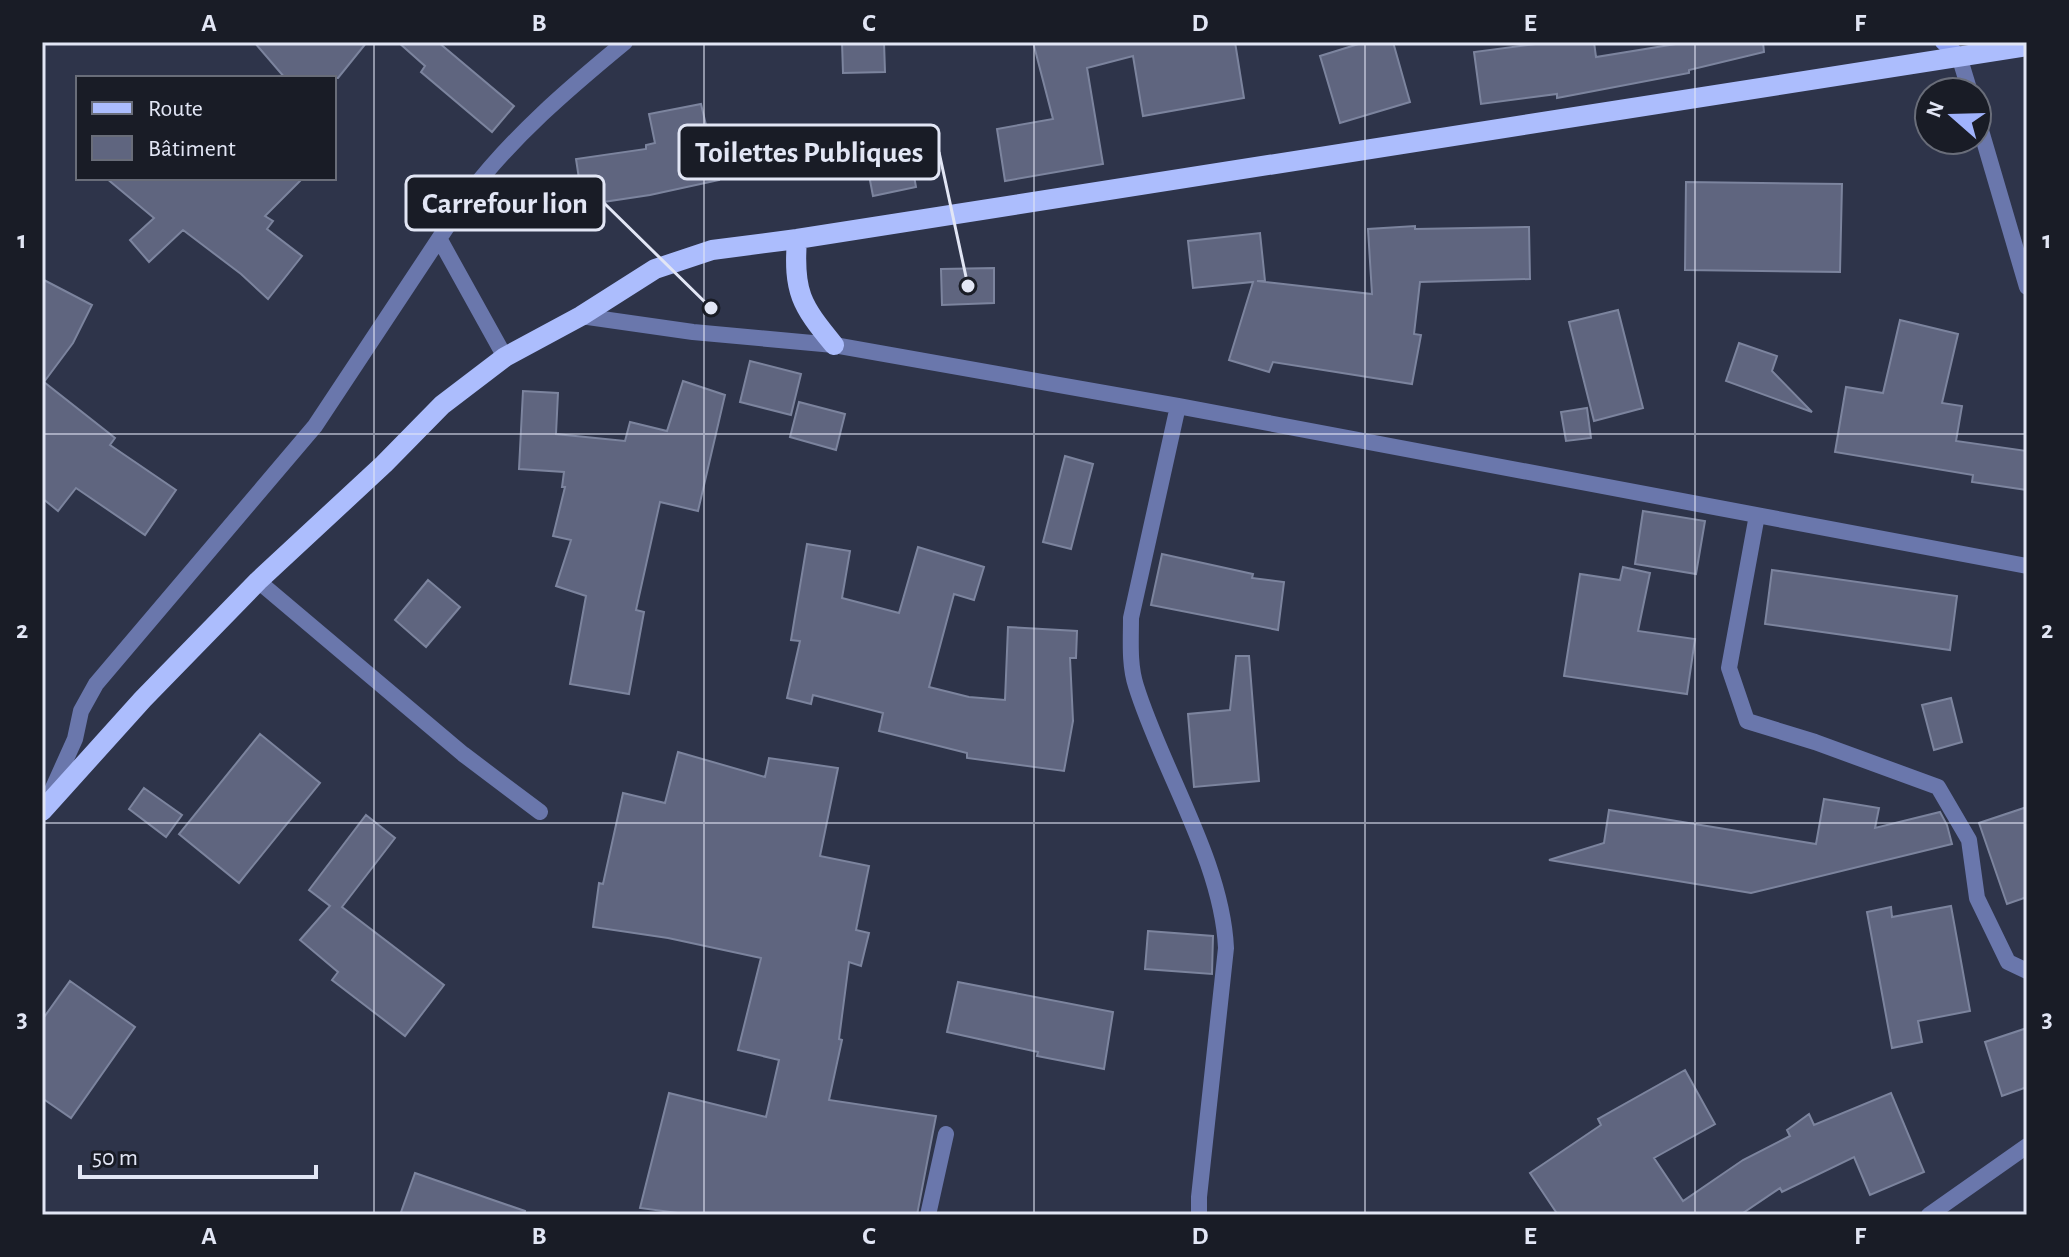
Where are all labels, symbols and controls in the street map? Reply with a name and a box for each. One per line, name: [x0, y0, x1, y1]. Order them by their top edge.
text: A: [201, 10, 217, 36]
text: B: [531, 10, 547, 36]
text: C: [862, 10, 876, 36]
text: D: [1191, 10, 1209, 36]
text: E: [1523, 10, 1537, 36]
text: F: [1854, 10, 1867, 36]
legend: [76, 76, 336, 180]
north arrow: [1913, 76, 1993, 156]
text: Route: [148, 97, 203, 121]
text: N: [1922, 99, 1948, 120]
callout: Toilettes Publiques: [679, 125, 939, 179]
text: Bâtiment: [148, 137, 236, 161]
text: Toilettes Publiques: [695, 138, 923, 168]
callout: Carrefour lion: [406, 176, 604, 230]
text: Carrefour lion: [422, 189, 588, 219]
text: 1: [17, 227, 27, 253]
text: 1: [2042, 227, 2052, 253]
text: 2: [16, 617, 28, 643]
text: 2: [2041, 617, 2053, 643]
text: 3: [16, 1006, 28, 1032]
text: 3: [2041, 1006, 2053, 1032]
scale bar: [80, 1129, 316, 1179]
text: 50 m: [92, 1146, 138, 1170]
text: A: [201, 1223, 217, 1249]
text: B: [531, 1223, 547, 1249]
text: C: [862, 1223, 876, 1249]
text: D: [1191, 1223, 1209, 1249]
text: E: [1523, 1223, 1537, 1249]
text: F: [1854, 1223, 1867, 1249]

